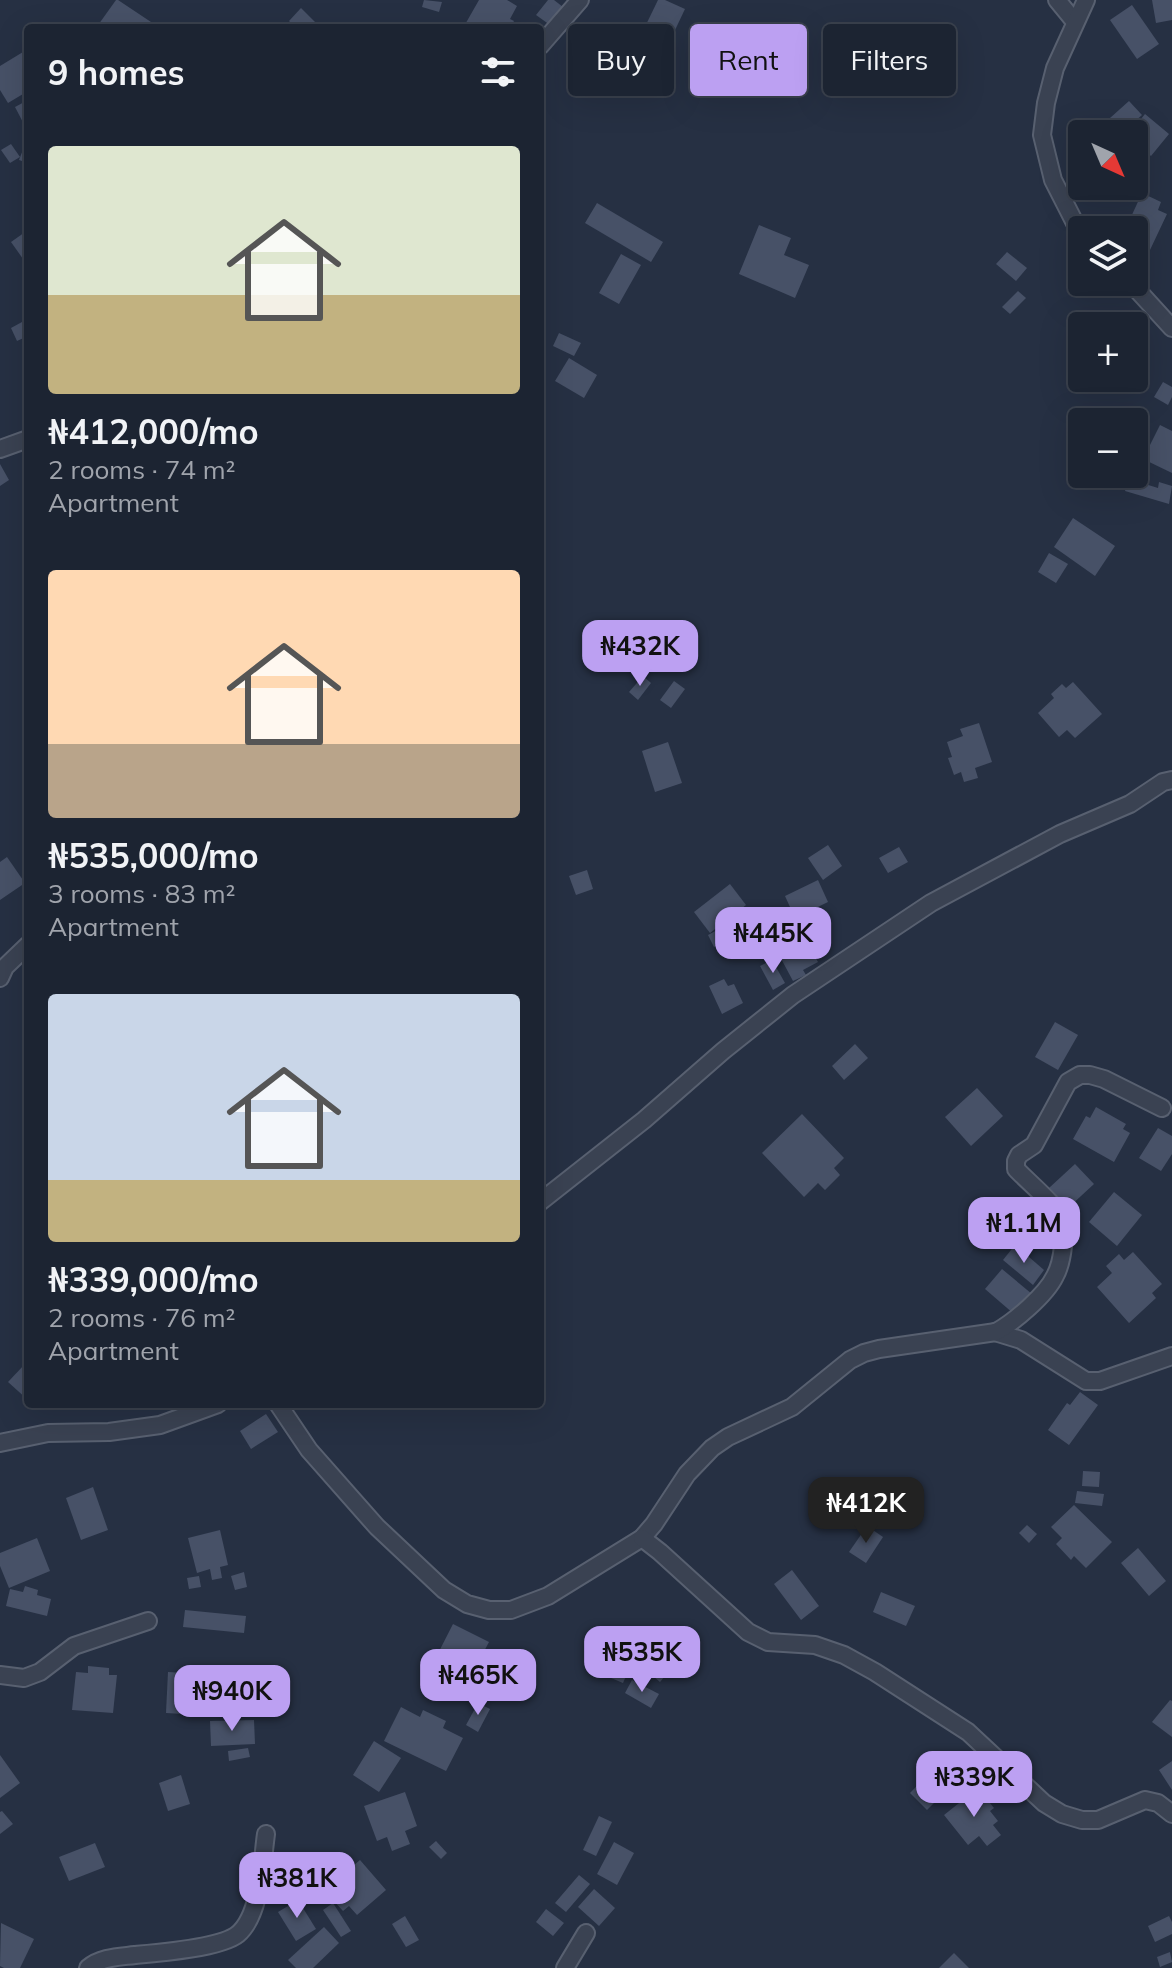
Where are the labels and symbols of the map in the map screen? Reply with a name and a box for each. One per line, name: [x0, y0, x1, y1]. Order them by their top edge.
north arrow: [1068, 120, 1148, 200]
pin: ₦432K: [584, 620, 696, 688]
pin: ₦445K: [717, 907, 829, 975]
pin: ₦1.1M: [968, 1197, 1080, 1265]
pin: ₦412K: [810, 1477, 922, 1545]
pin: ₦535K: [586, 1626, 698, 1694]
pin: ₦465K: [422, 1649, 534, 1717]
pin: ₦940K: [176, 1665, 288, 1733]
pin: ₦339K: [918, 1751, 1030, 1819]
pin: ₦381K: [241, 1852, 353, 1920]

